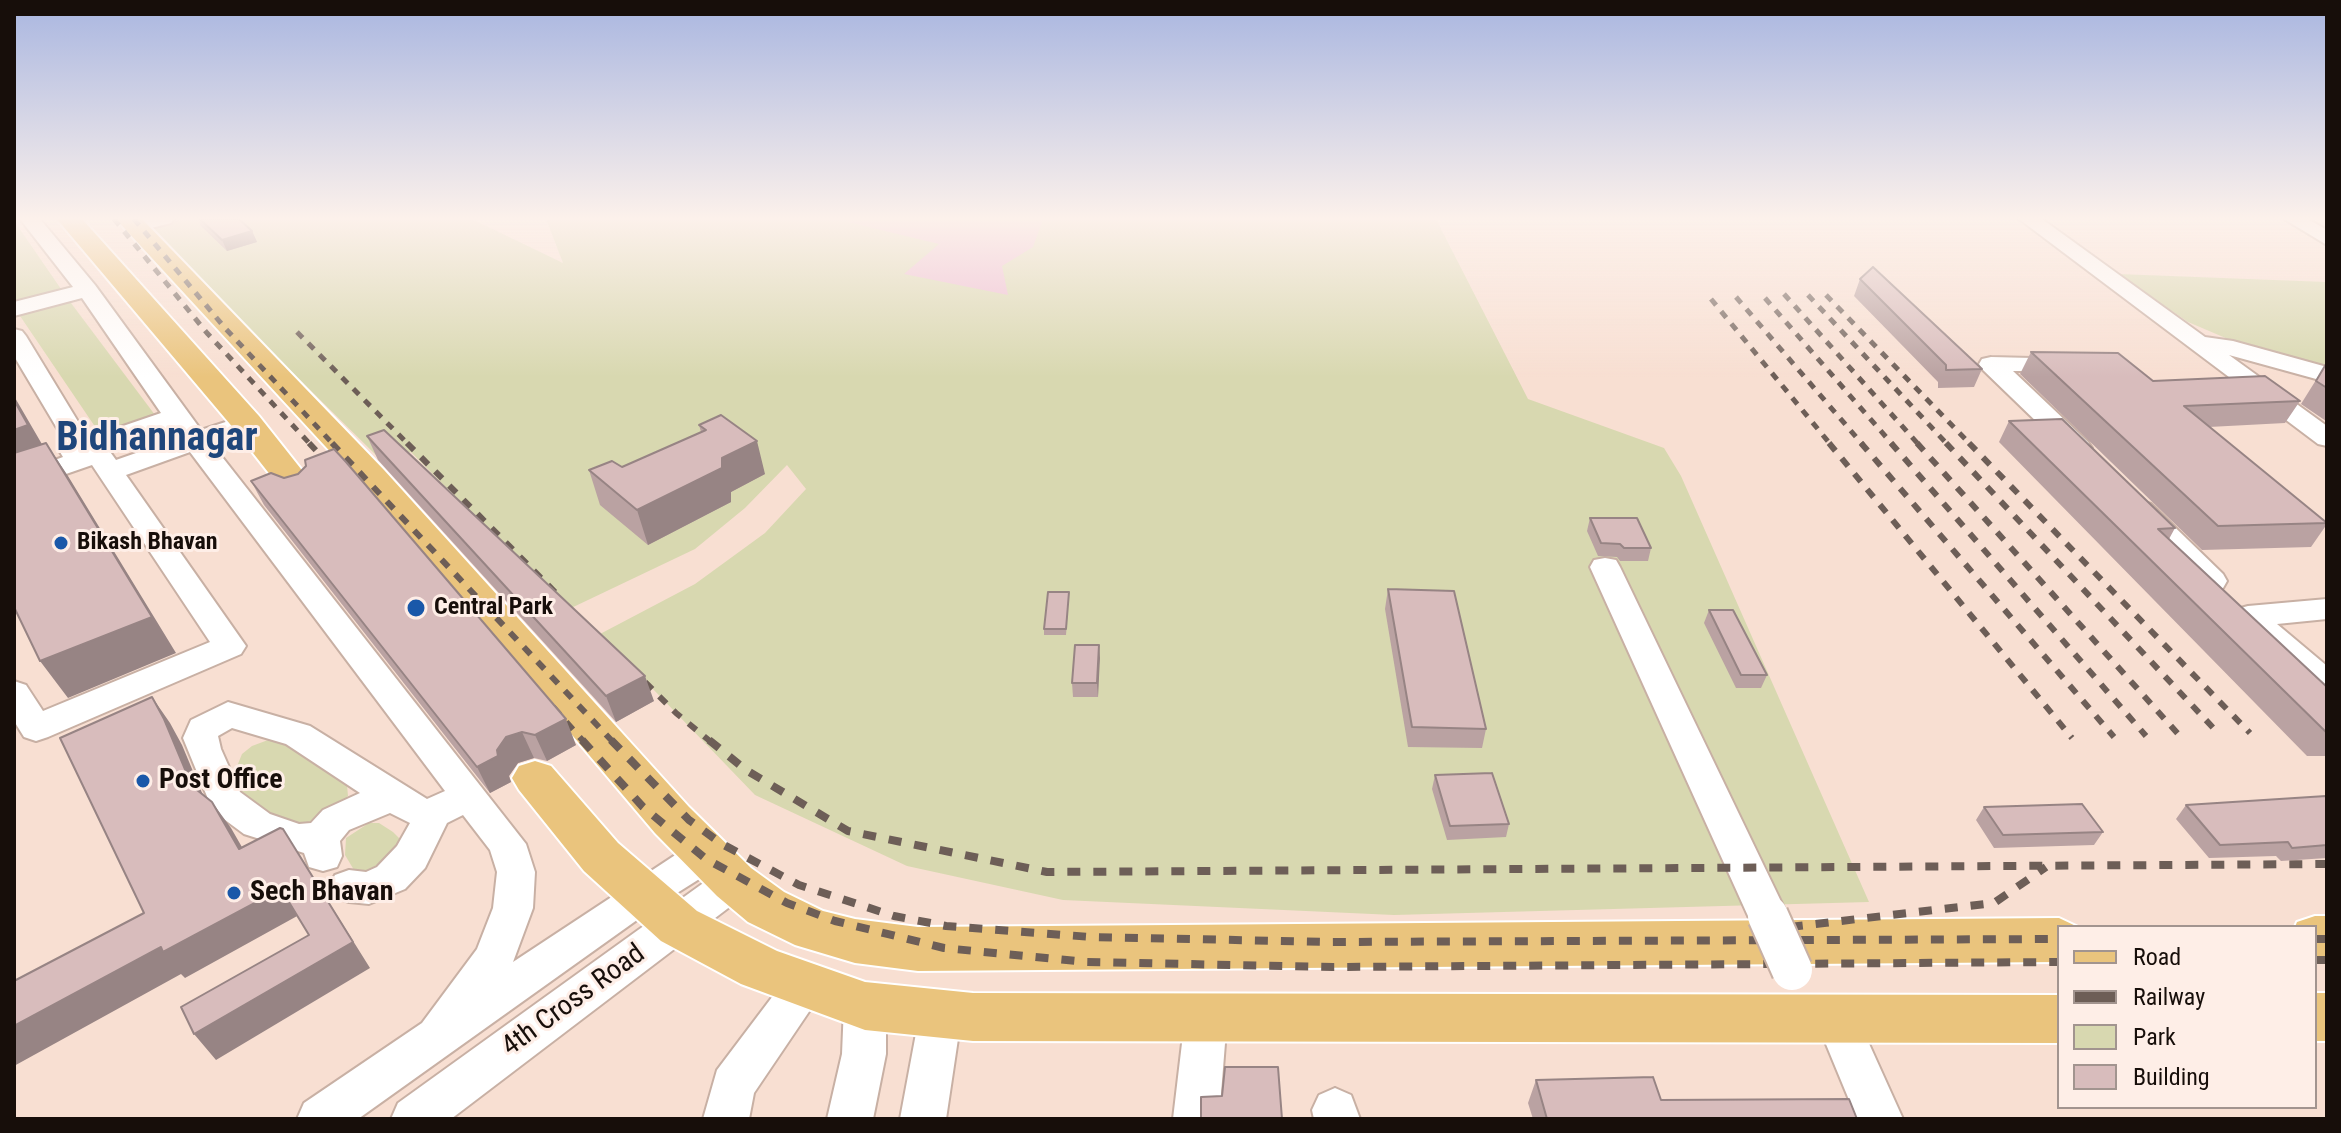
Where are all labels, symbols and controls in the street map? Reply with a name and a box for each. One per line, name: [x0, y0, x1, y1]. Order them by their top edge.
district label: Bidhannagar: [56, 416, 258, 464]
place label: Bikash Bhavan: [77, 529, 218, 557]
marker: Bikash Bhavan: [52, 534, 70, 552]
place label: Central Park: [434, 594, 553, 622]
marker: Central Park: [405, 597, 427, 619]
place label: Post Office: [159, 764, 283, 798]
marker: Post Office: [134, 772, 152, 790]
place label: Sech Bhavan: [250, 876, 393, 910]
marker: Sech Bhavan: [225, 884, 243, 902]
legend: [2057, 925, 2317, 1109]
street label: 4th Cross Road: [496, 938, 652, 1064]
text: Road: [2133, 943, 2181, 971]
text: Railway: [2133, 983, 2205, 1011]
text: Park: [2133, 1023, 2176, 1051]
text: Building: [2133, 1063, 2210, 1091]

